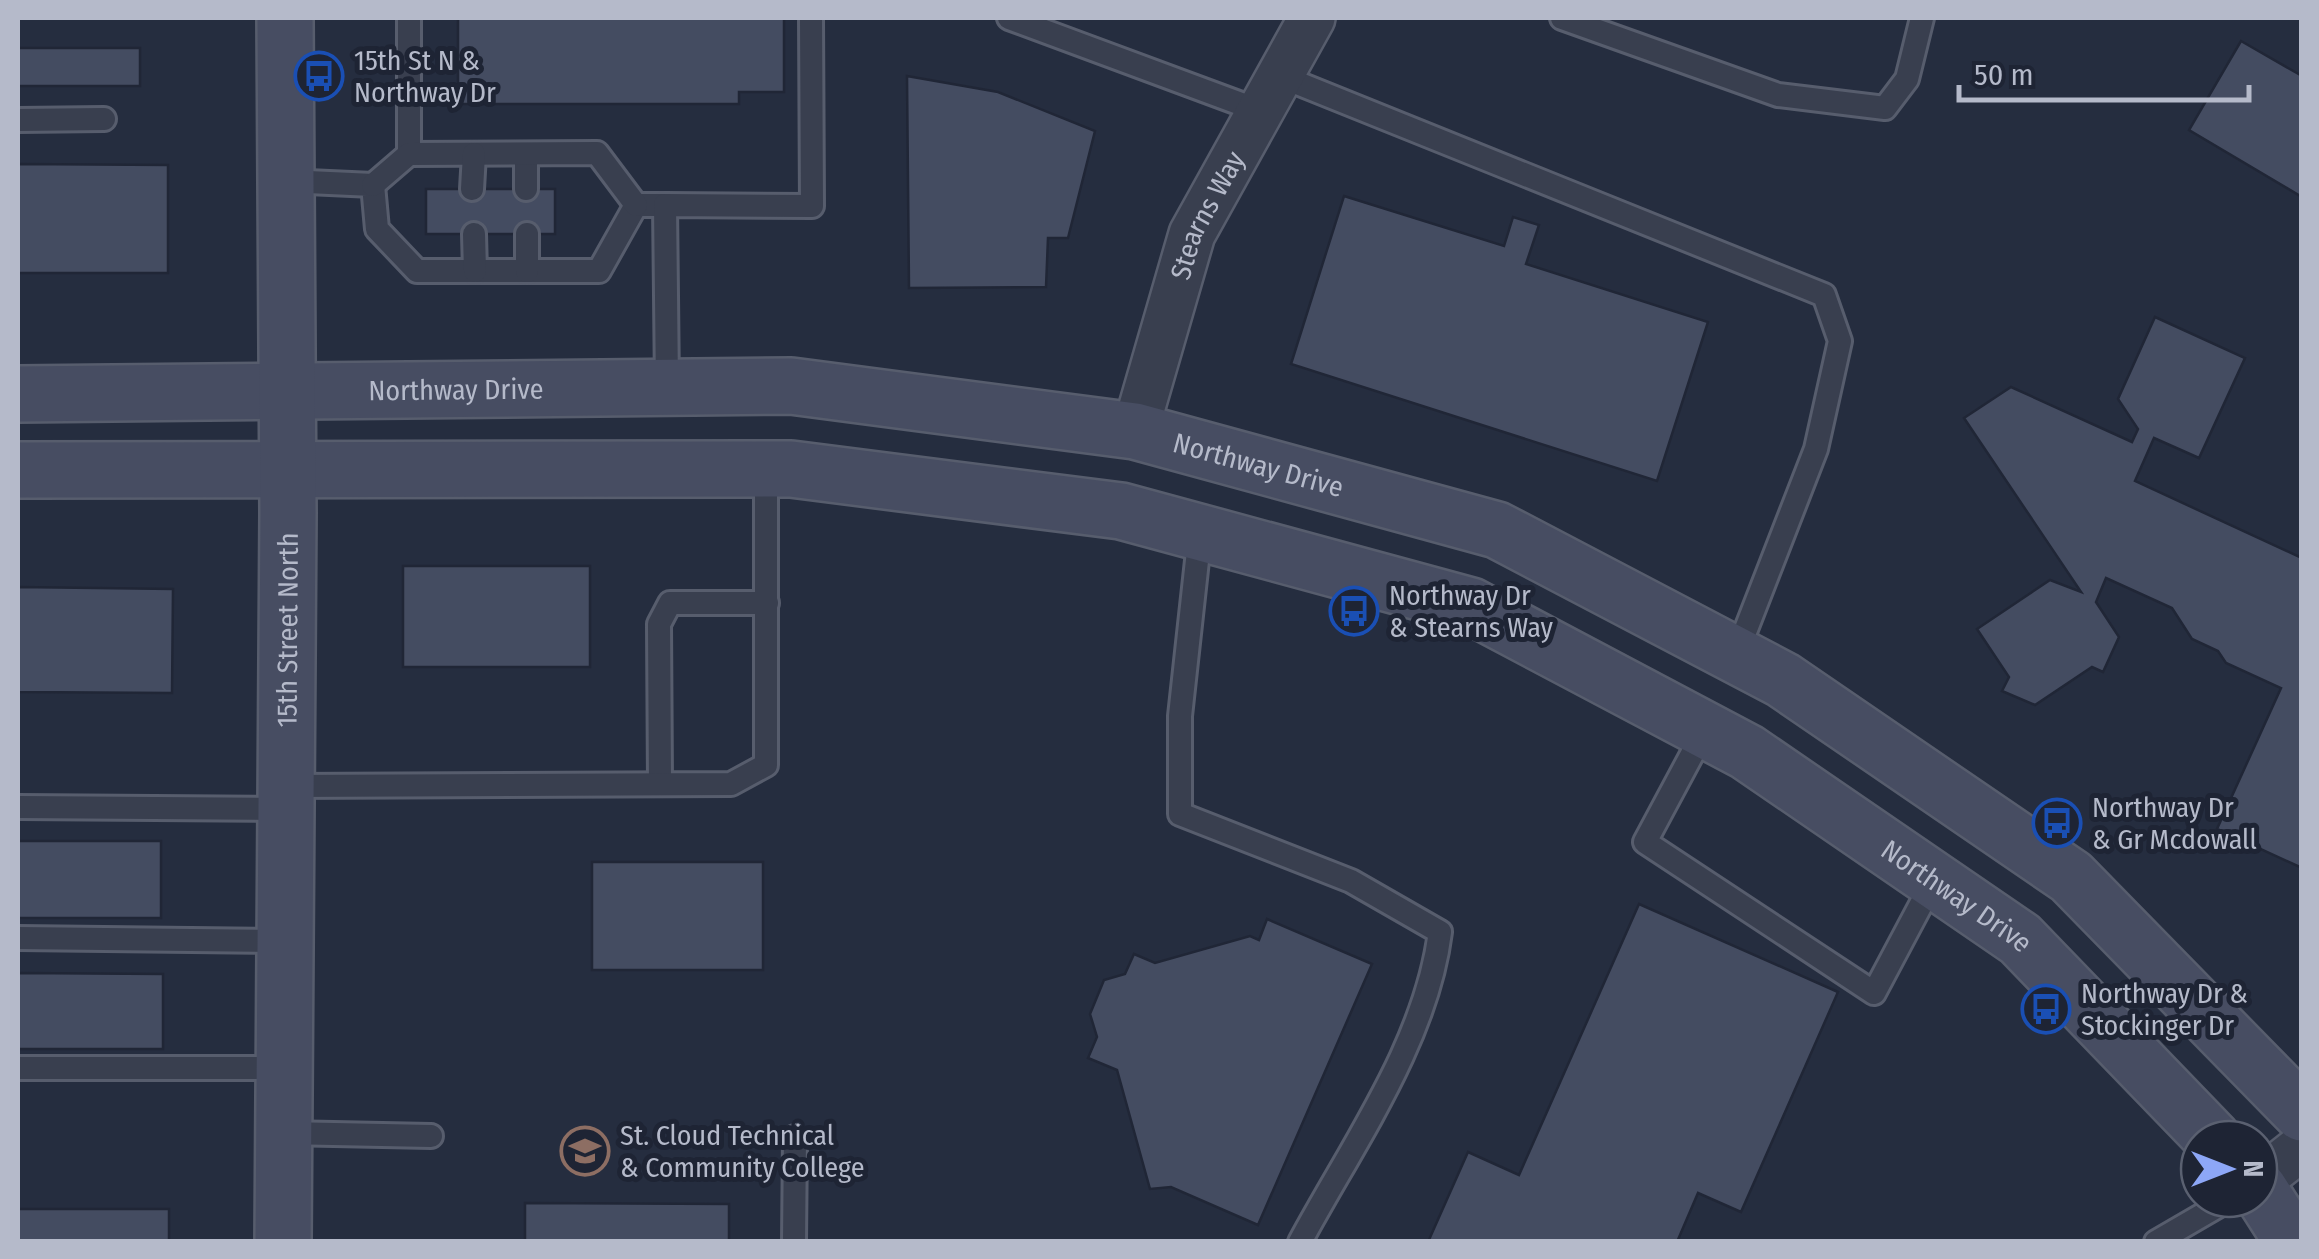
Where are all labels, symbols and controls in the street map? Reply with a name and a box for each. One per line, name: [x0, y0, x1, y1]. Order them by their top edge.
scale bar: [1959, 40, 2249, 102]
place label: 15th St N & Northway Dr: [354, 44, 496, 109]
bus stop icon: 15th St N & Northway Dr: [293, 50, 345, 102]
text: 50 m: [1974, 57, 2034, 93]
street label: Stearns Way: [1164, 145, 1252, 283]
street label: Northway Drive: [368, 373, 544, 407]
street label: Northway Drive: [1170, 426, 1347, 504]
street label: 15th Street North: [271, 532, 305, 728]
place label: Northway Dr & Stearns Way: [1389, 579, 1554, 644]
bus stop icon: Northway Dr & Stearns Way: [1328, 585, 1380, 637]
place label: Northway Dr & Gr Mcdowall: [2092, 791, 2257, 856]
bus stop icon: Northway Dr & Gr Mcdowall: [2031, 797, 2083, 849]
street label: Northway Drive: [1875, 833, 2039, 959]
place label: Northway Dr & Stockinger Dr: [2081, 977, 2248, 1042]
bus stop icon: Northway Dr & Stockinger Dr: [2020, 983, 2072, 1035]
place label: St. Cloud Technical & Community College: [620, 1119, 865, 1184]
north arrow: [2179, 1119, 2279, 1219]
school or university icon: St. Cloud Technical & Community College: [559, 1125, 611, 1177]
text: N: [2237, 1161, 2270, 1177]

